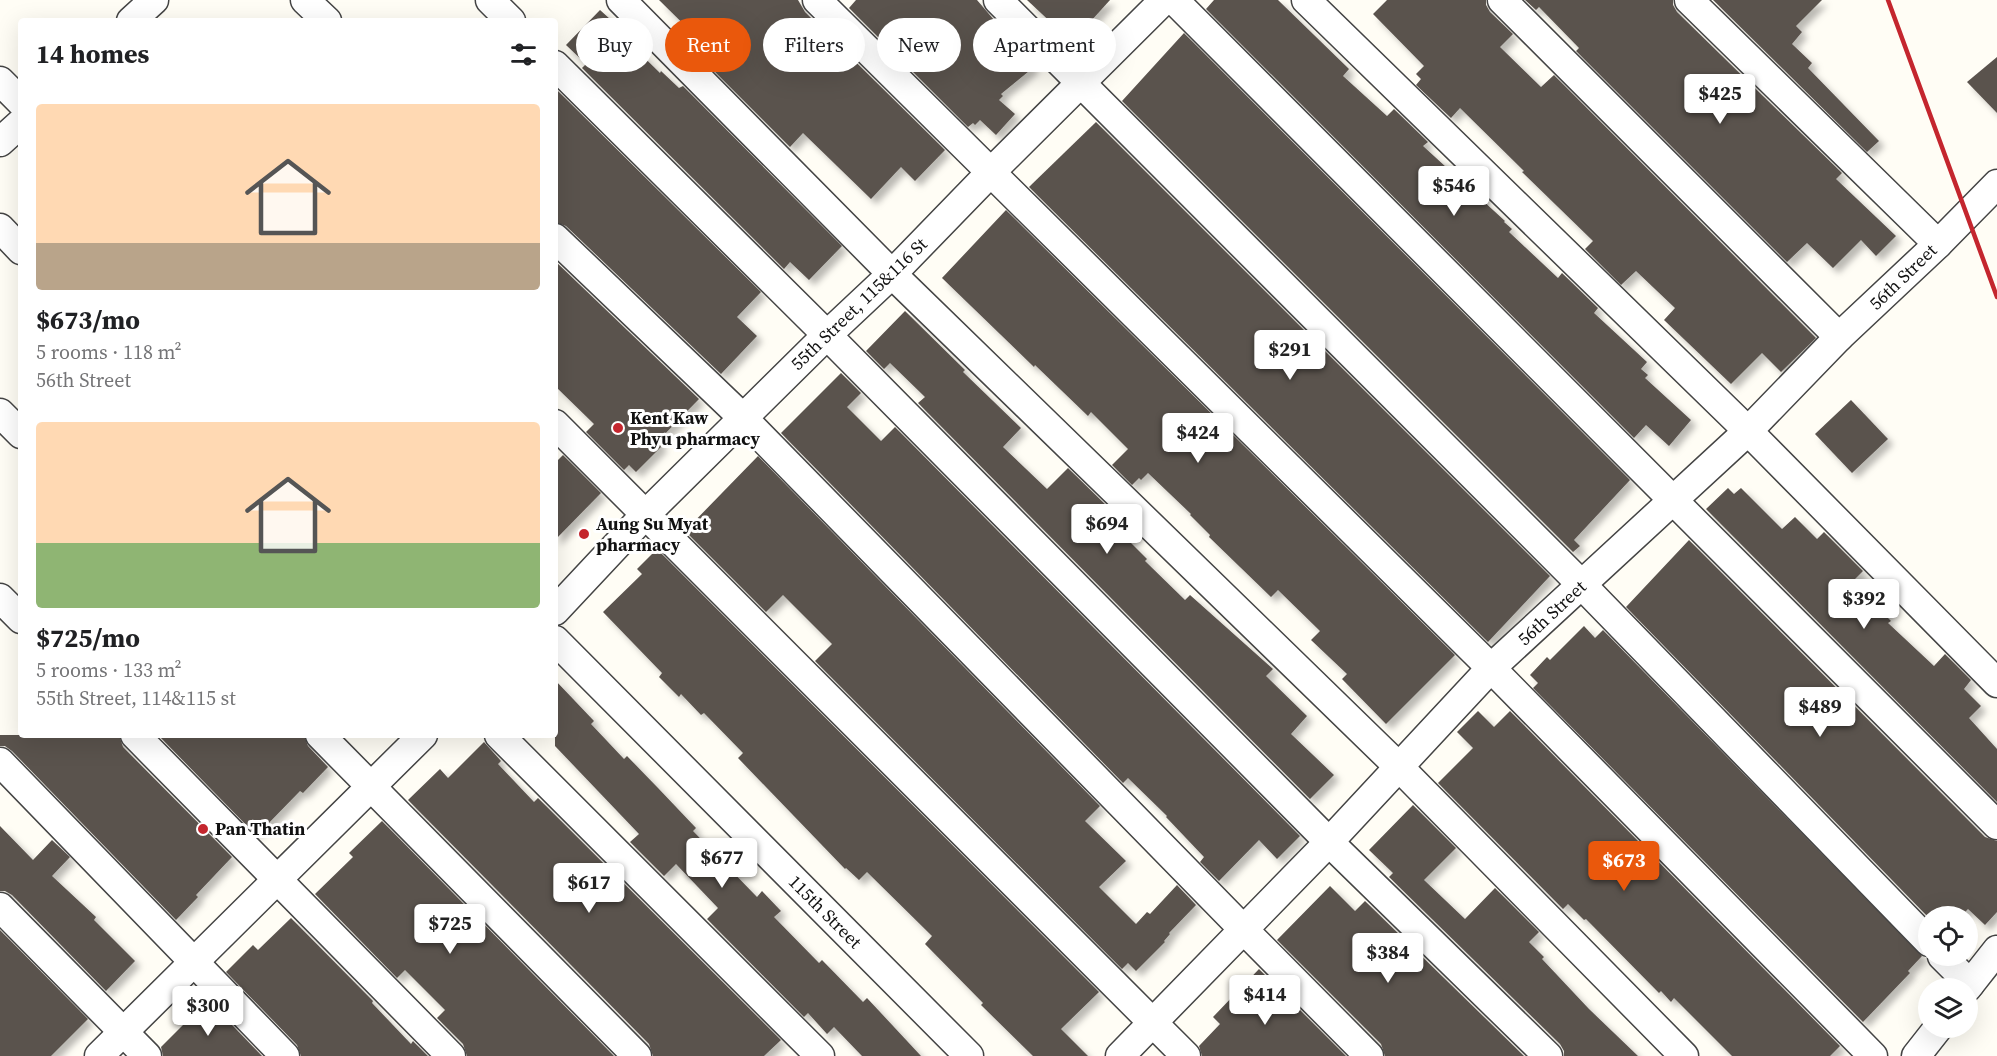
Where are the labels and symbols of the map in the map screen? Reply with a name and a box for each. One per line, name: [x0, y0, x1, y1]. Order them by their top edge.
pin: $425: [1684, 74, 1756, 125]
pin: $546: [1418, 166, 1490, 217]
street label: 55th Street, 115&116 St: [785, 232, 933, 376]
street label: 56th Street: [1863, 238, 1942, 315]
pin: $291: [1254, 330, 1326, 381]
place label: Kent Kaw Phyu pharmacy: [630, 405, 760, 451]
pin: $424: [1162, 413, 1234, 464]
marker: Kent Kaw Phyu pharmacy: [611, 421, 625, 435]
pin: $694: [1071, 504, 1143, 555]
place label: Aung Su Myat pharmacy: [596, 511, 709, 557]
marker: Aung Su Myat pharmacy: [577, 527, 591, 541]
street label: 56th Street: [1512, 574, 1592, 651]
pin: $392: [1828, 579, 1900, 630]
pin: $489: [1784, 687, 1856, 738]
place label: Pan Thatin: [215, 816, 305, 841]
marker: Pan Thatin: [196, 822, 210, 836]
pin: $677: [686, 838, 758, 889]
pin: $673: [1588, 841, 1660, 892]
pin: $617: [553, 863, 625, 914]
street label: 115th Street: [783, 869, 868, 954]
pin: $725: [414, 904, 486, 955]
pin: $384: [1352, 933, 1424, 984]
pin: $414: [1229, 975, 1301, 1026]
pin: $300: [172, 986, 244, 1037]

